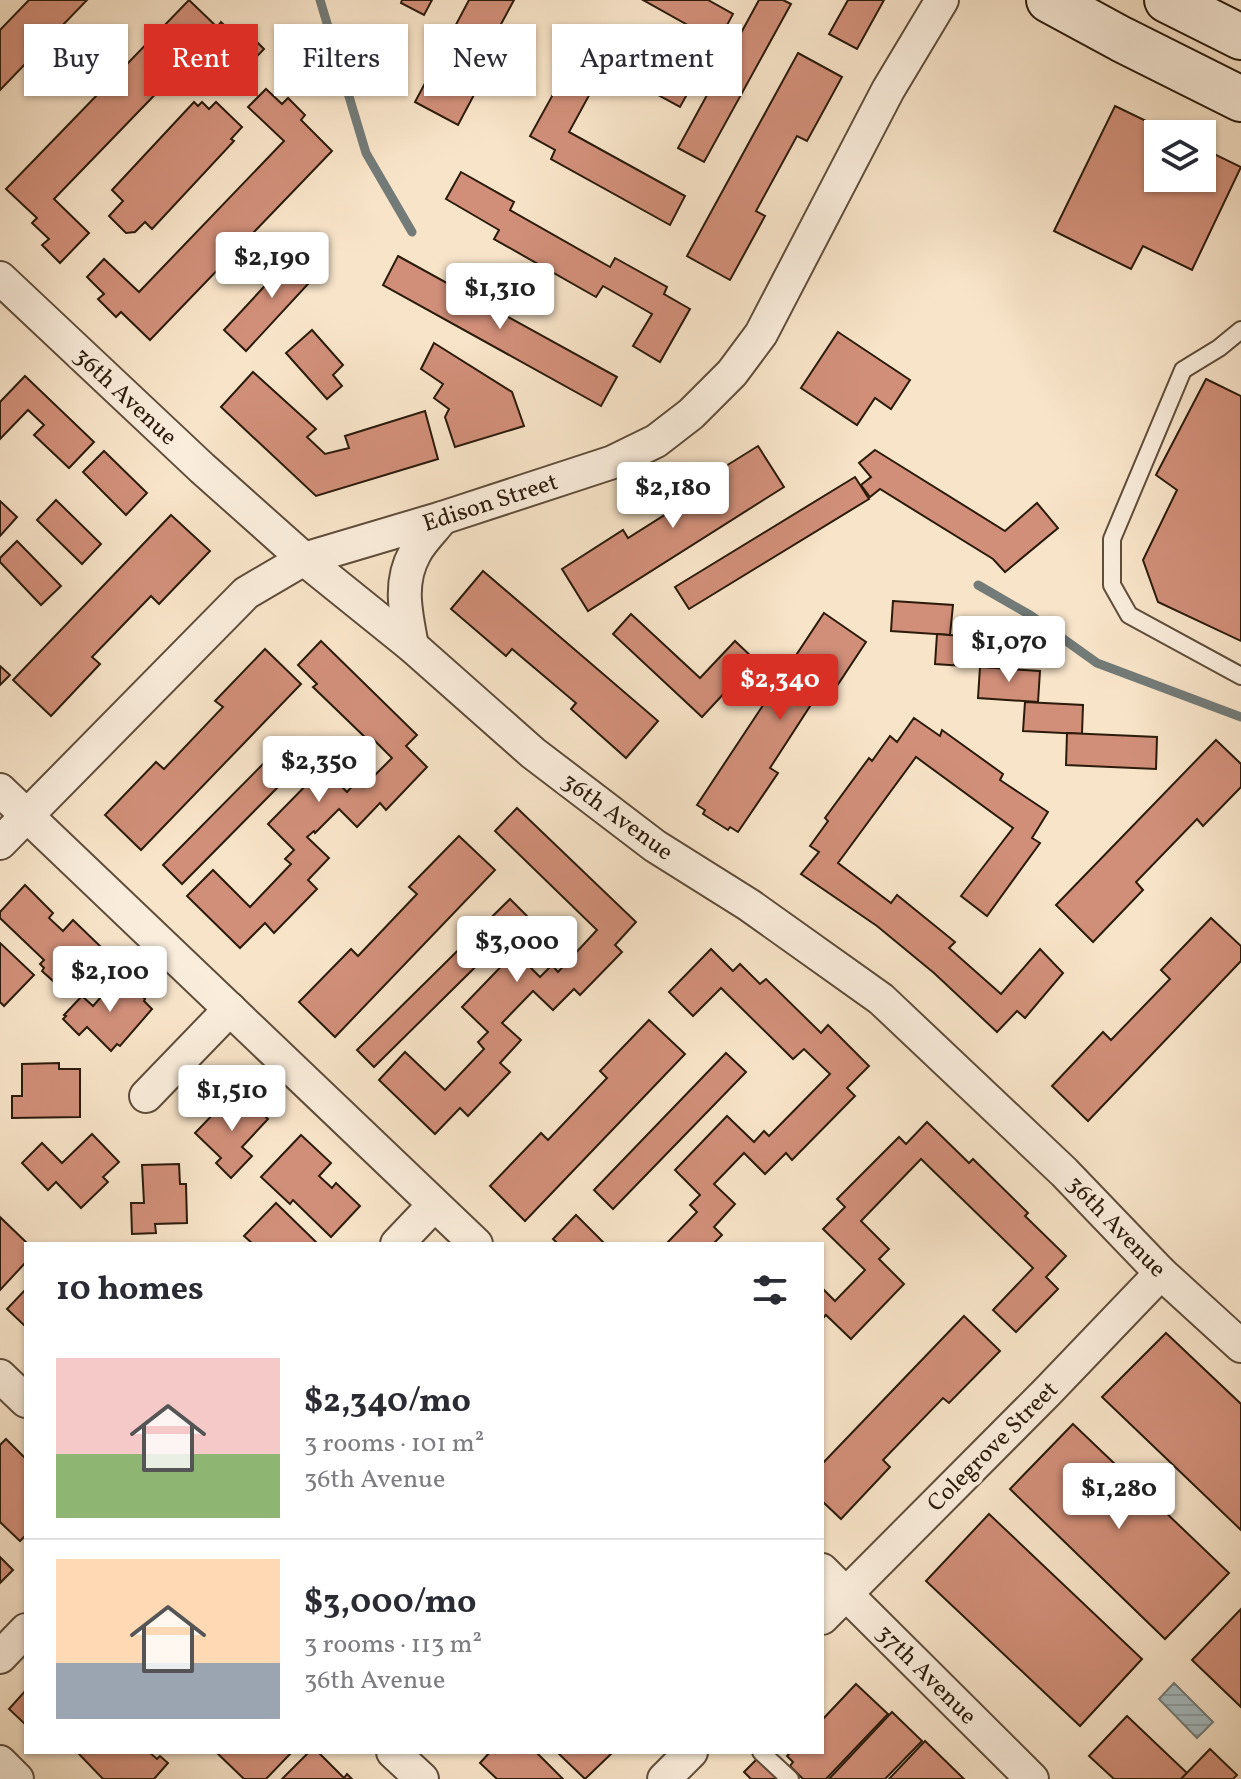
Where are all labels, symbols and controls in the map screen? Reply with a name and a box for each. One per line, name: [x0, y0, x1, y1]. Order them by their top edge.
chip: Buy: [24, 24, 128, 96]
chip: Rent: [144, 24, 258, 96]
chip: Filters: [274, 24, 408, 96]
chip: New: [424, 24, 536, 96]
chip: Apartment: [552, 24, 742, 96]
map controls: [1144, 120, 1216, 192]
button: layers: [1144, 120, 1216, 192]
pin: $2,190: [207, 232, 337, 300]
text: $2,190: [234, 240, 310, 276]
pin: $1,310: [435, 263, 565, 331]
text: $1,310: [464, 271, 536, 307]
street label: 36th Avenue: [65, 341, 184, 454]
pin: $2,180: [608, 462, 738, 530]
street label: Edison Street: [419, 466, 563, 542]
text: $2,180: [635, 470, 711, 506]
pin: $1,070: [944, 616, 1074, 684]
text: $1,070: [971, 624, 1047, 660]
pin: $2,340: [715, 654, 845, 722]
text: $2,340: [740, 662, 820, 698]
pin: $2,350: [254, 736, 384, 804]
text: $2,350: [281, 744, 357, 780]
street label: 36th Avenue: [554, 766, 680, 870]
pin: $3,000: [452, 916, 582, 984]
text: $3,000: [475, 924, 559, 960]
pin: $2,100: [45, 946, 175, 1014]
text: $2,100: [71, 954, 149, 990]
pin: $1,510: [167, 1065, 297, 1133]
text: $1,510: [196, 1073, 268, 1109]
street label: 36th Avenue: [1058, 1169, 1173, 1286]
text: 10 homes: [56, 1267, 204, 1314]
icon: filters: [748, 1268, 792, 1312]
street label: Colegrove Street: [920, 1374, 1067, 1521]
text: $2,340/mo: [304, 1379, 471, 1426]
icon: home: [120, 1390, 216, 1486]
text: 3 rooms · 101 m²: [304, 1426, 484, 1462]
text: 36th Avenue: [304, 1462, 445, 1498]
pin: $1,280: [1054, 1463, 1184, 1531]
text: $1,280: [1081, 1471, 1157, 1507]
text: $3,000/mo: [304, 1580, 476, 1627]
icon: home: [120, 1591, 216, 1687]
street label: 37th Avenue: [868, 1617, 984, 1733]
text: 3 rooms · 113 m²: [304, 1627, 482, 1663]
text: 36th Avenue: [304, 1663, 445, 1699]

